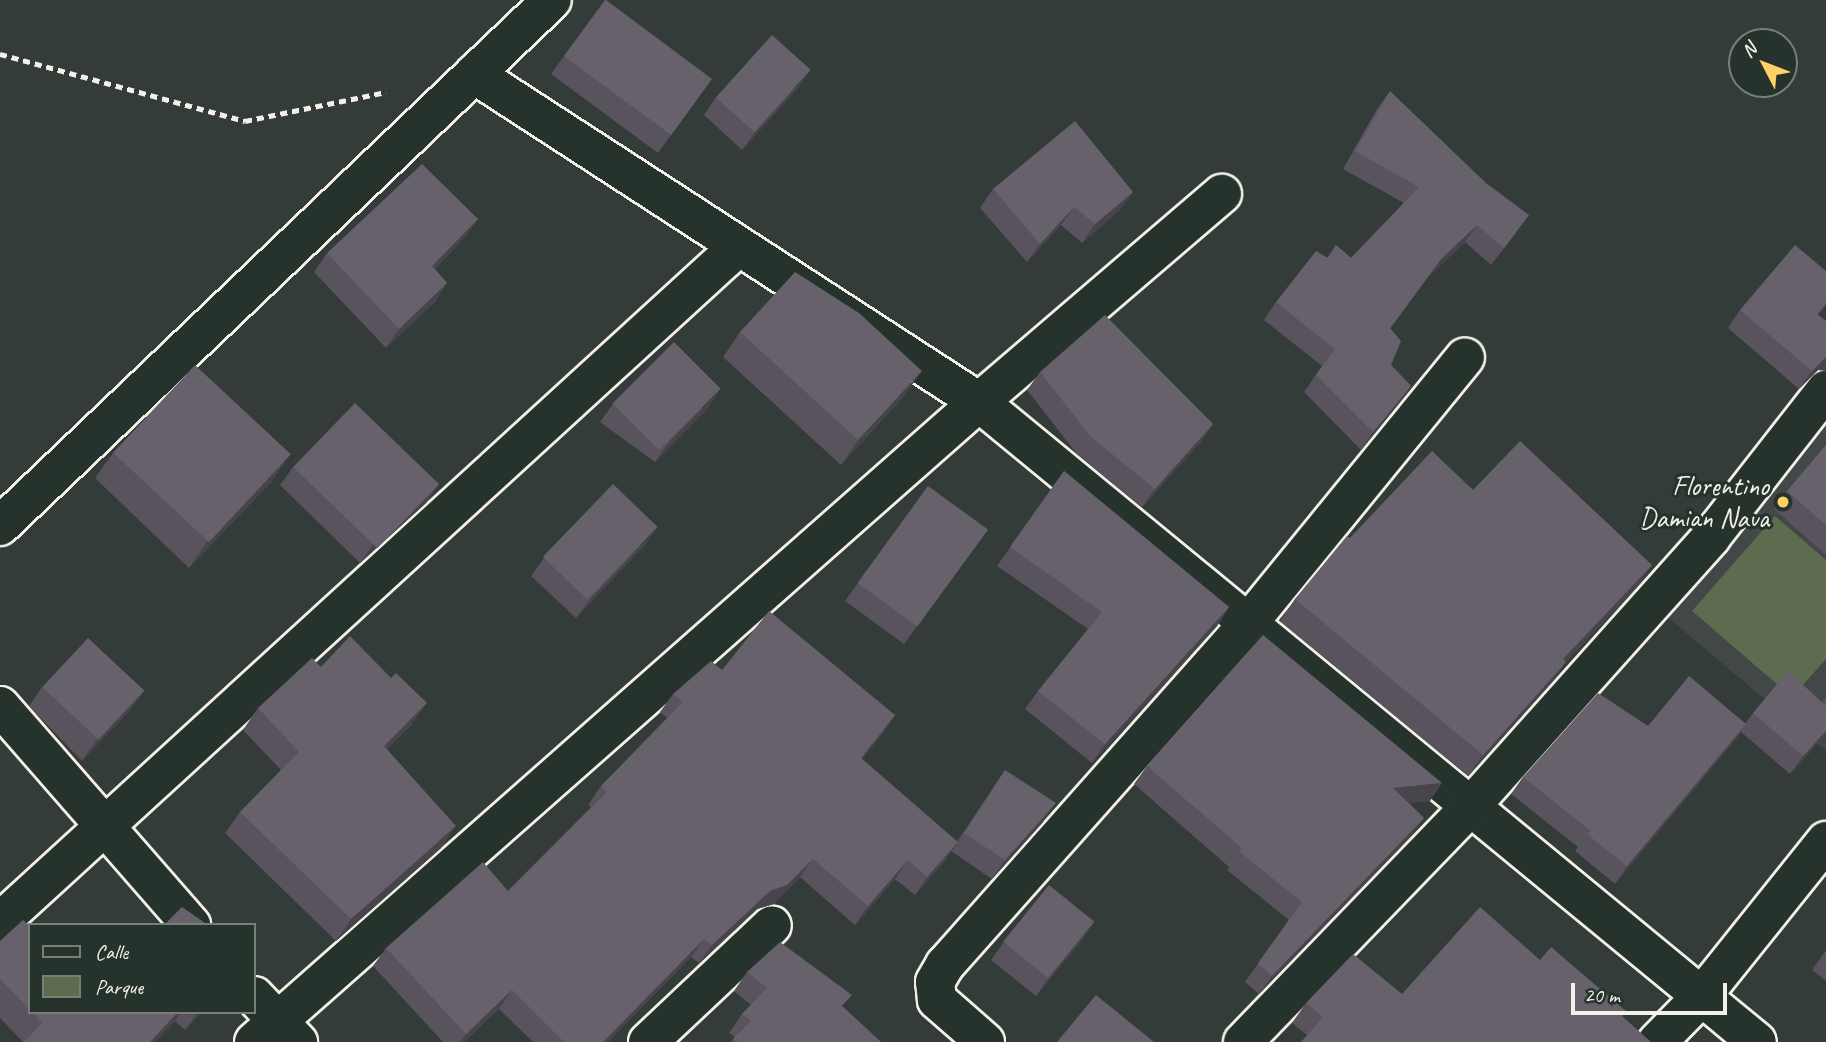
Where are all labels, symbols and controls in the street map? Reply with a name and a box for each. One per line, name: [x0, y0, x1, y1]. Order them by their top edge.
north arrow: [1728, 28, 1798, 98]
text: N: [1736, 38, 1762, 63]
place label: Florentino Damian Nava: [1640, 469, 1769, 535]
marker: Florentino Damian Nava: [1775, 494, 1791, 510]
legend: [28, 923, 256, 1014]
text: Calle: [95, 939, 128, 965]
scale bar: [1574, 968, 1730, 1012]
text: Parque: [95, 974, 143, 1000]
text: 20 m: [1584, 982, 1620, 1008]

